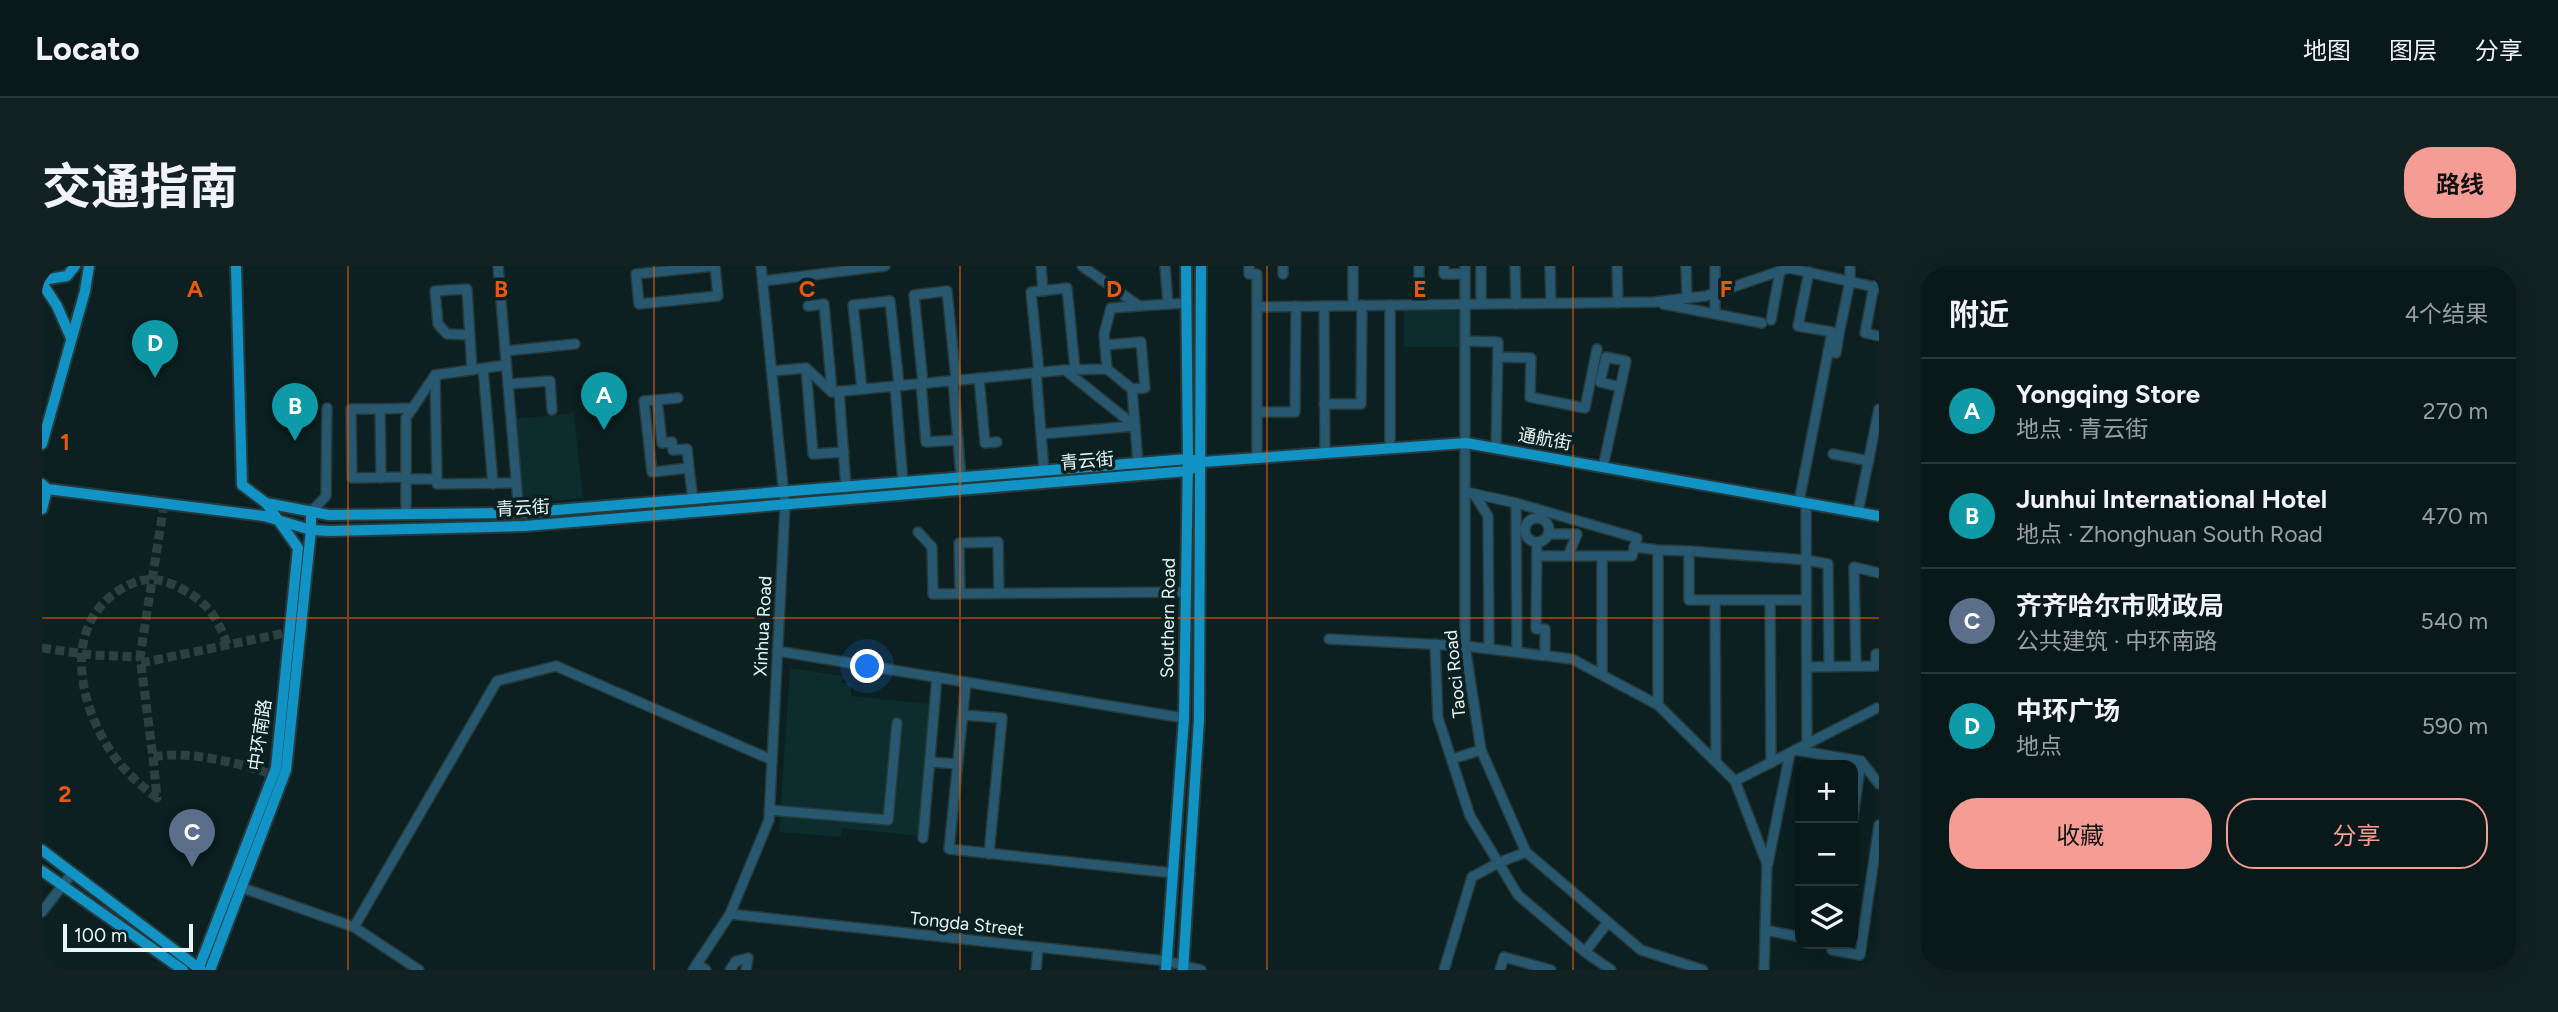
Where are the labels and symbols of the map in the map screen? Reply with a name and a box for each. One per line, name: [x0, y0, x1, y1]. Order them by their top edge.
text: A: [187, 275, 204, 303]
text: B: [494, 275, 508, 303]
text: C: [799, 275, 816, 303]
text: D: [1106, 275, 1122, 303]
text: E: [1413, 275, 1427, 303]
text: F: [1720, 275, 1733, 303]
pin: D: [132, 320, 178, 378]
pin: A: [581, 372, 627, 430]
pin: B: [272, 383, 318, 441]
street label: 通航街: [1517, 423, 1573, 455]
text: 1: [60, 428, 70, 456]
street label: 青云街: [1059, 448, 1115, 474]
street label: 青云街: [495, 496, 551, 520]
street label: Southern Road: [1156, 558, 1180, 678]
street label: Xinhua Road: [749, 575, 777, 677]
street label: Taoci Road: [1439, 629, 1471, 719]
your location: [850, 649, 884, 683]
street label: 中环南路: [244, 698, 276, 772]
text: 2: [58, 780, 72, 808]
pin: C: [169, 809, 215, 867]
street label: Tongda Street: [909, 907, 1025, 941]
scale bar: [63, 921, 192, 953]

